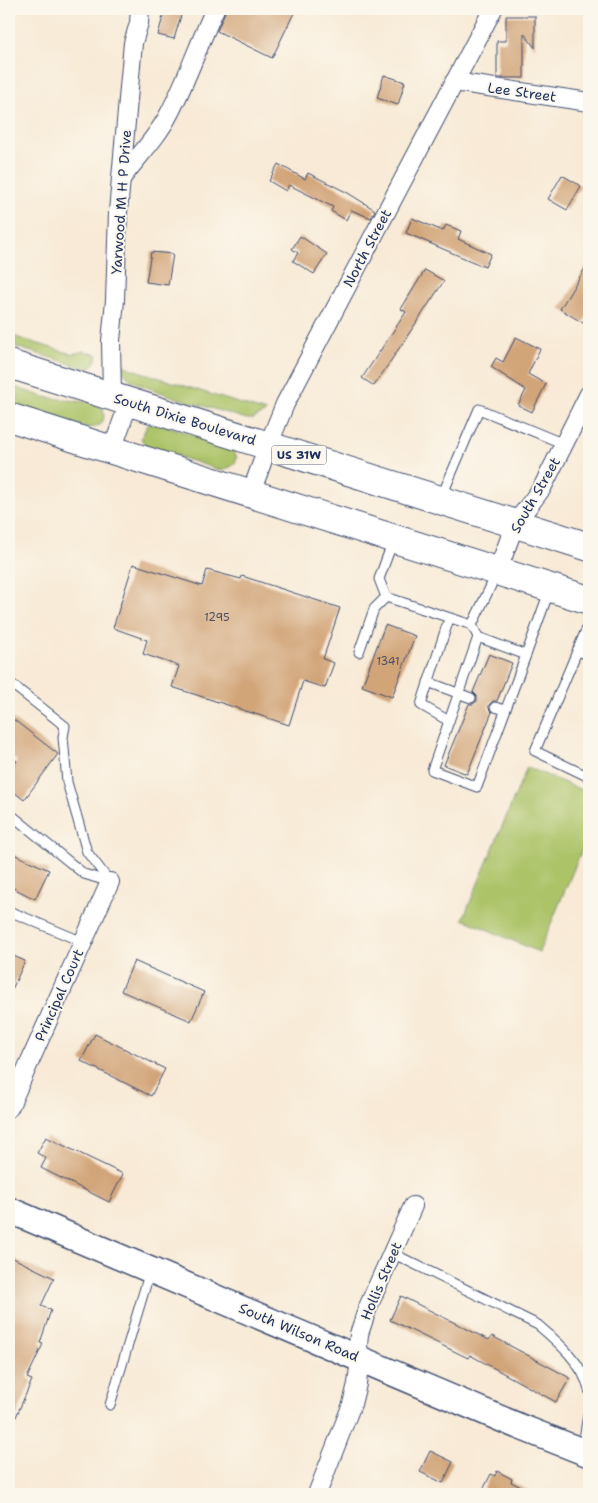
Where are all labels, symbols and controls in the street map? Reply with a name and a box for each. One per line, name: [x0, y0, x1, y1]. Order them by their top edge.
street label: Lee Street: [487, 78, 557, 106]
street label: Yarwood M H P Drive: [107, 129, 135, 275]
street label: North Street: [339, 206, 395, 290]
street label: South Dixie Boulevard: [112, 389, 258, 449]
road number: US 31W: [272, 446, 326, 464]
street label: South Street: [506, 454, 564, 536]
house number: 1295: [204, 610, 230, 625]
house number: 1341: [376, 654, 400, 669]
street label: Principal Court: [31, 946, 87, 1044]
street label: Hollis Street: [356, 1239, 406, 1323]
street label: South Wilson Road: [236, 1299, 362, 1365]

